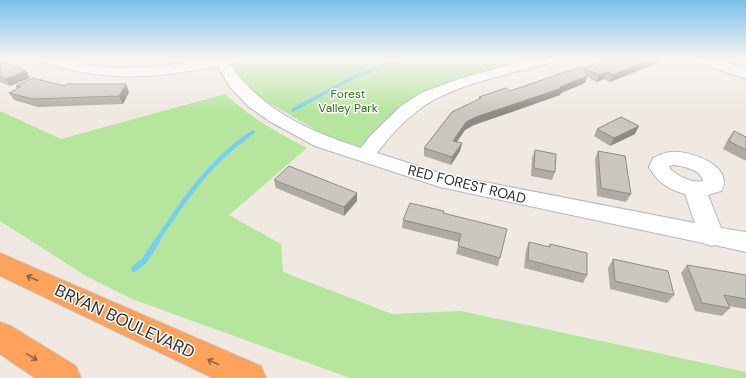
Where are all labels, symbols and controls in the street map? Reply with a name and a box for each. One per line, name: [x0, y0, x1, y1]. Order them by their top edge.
park label: Forest Valley Park: [318, 86, 378, 116]
street label: RED FOREST ROAD: [406, 161, 528, 207]
one-way arrow: [26, 274, 38, 282]
street label: BRYAN BOULEVARD: [51, 279, 199, 363]
one-way arrow: [26, 354, 38, 362]
one-way arrow: [208, 358, 220, 365]

